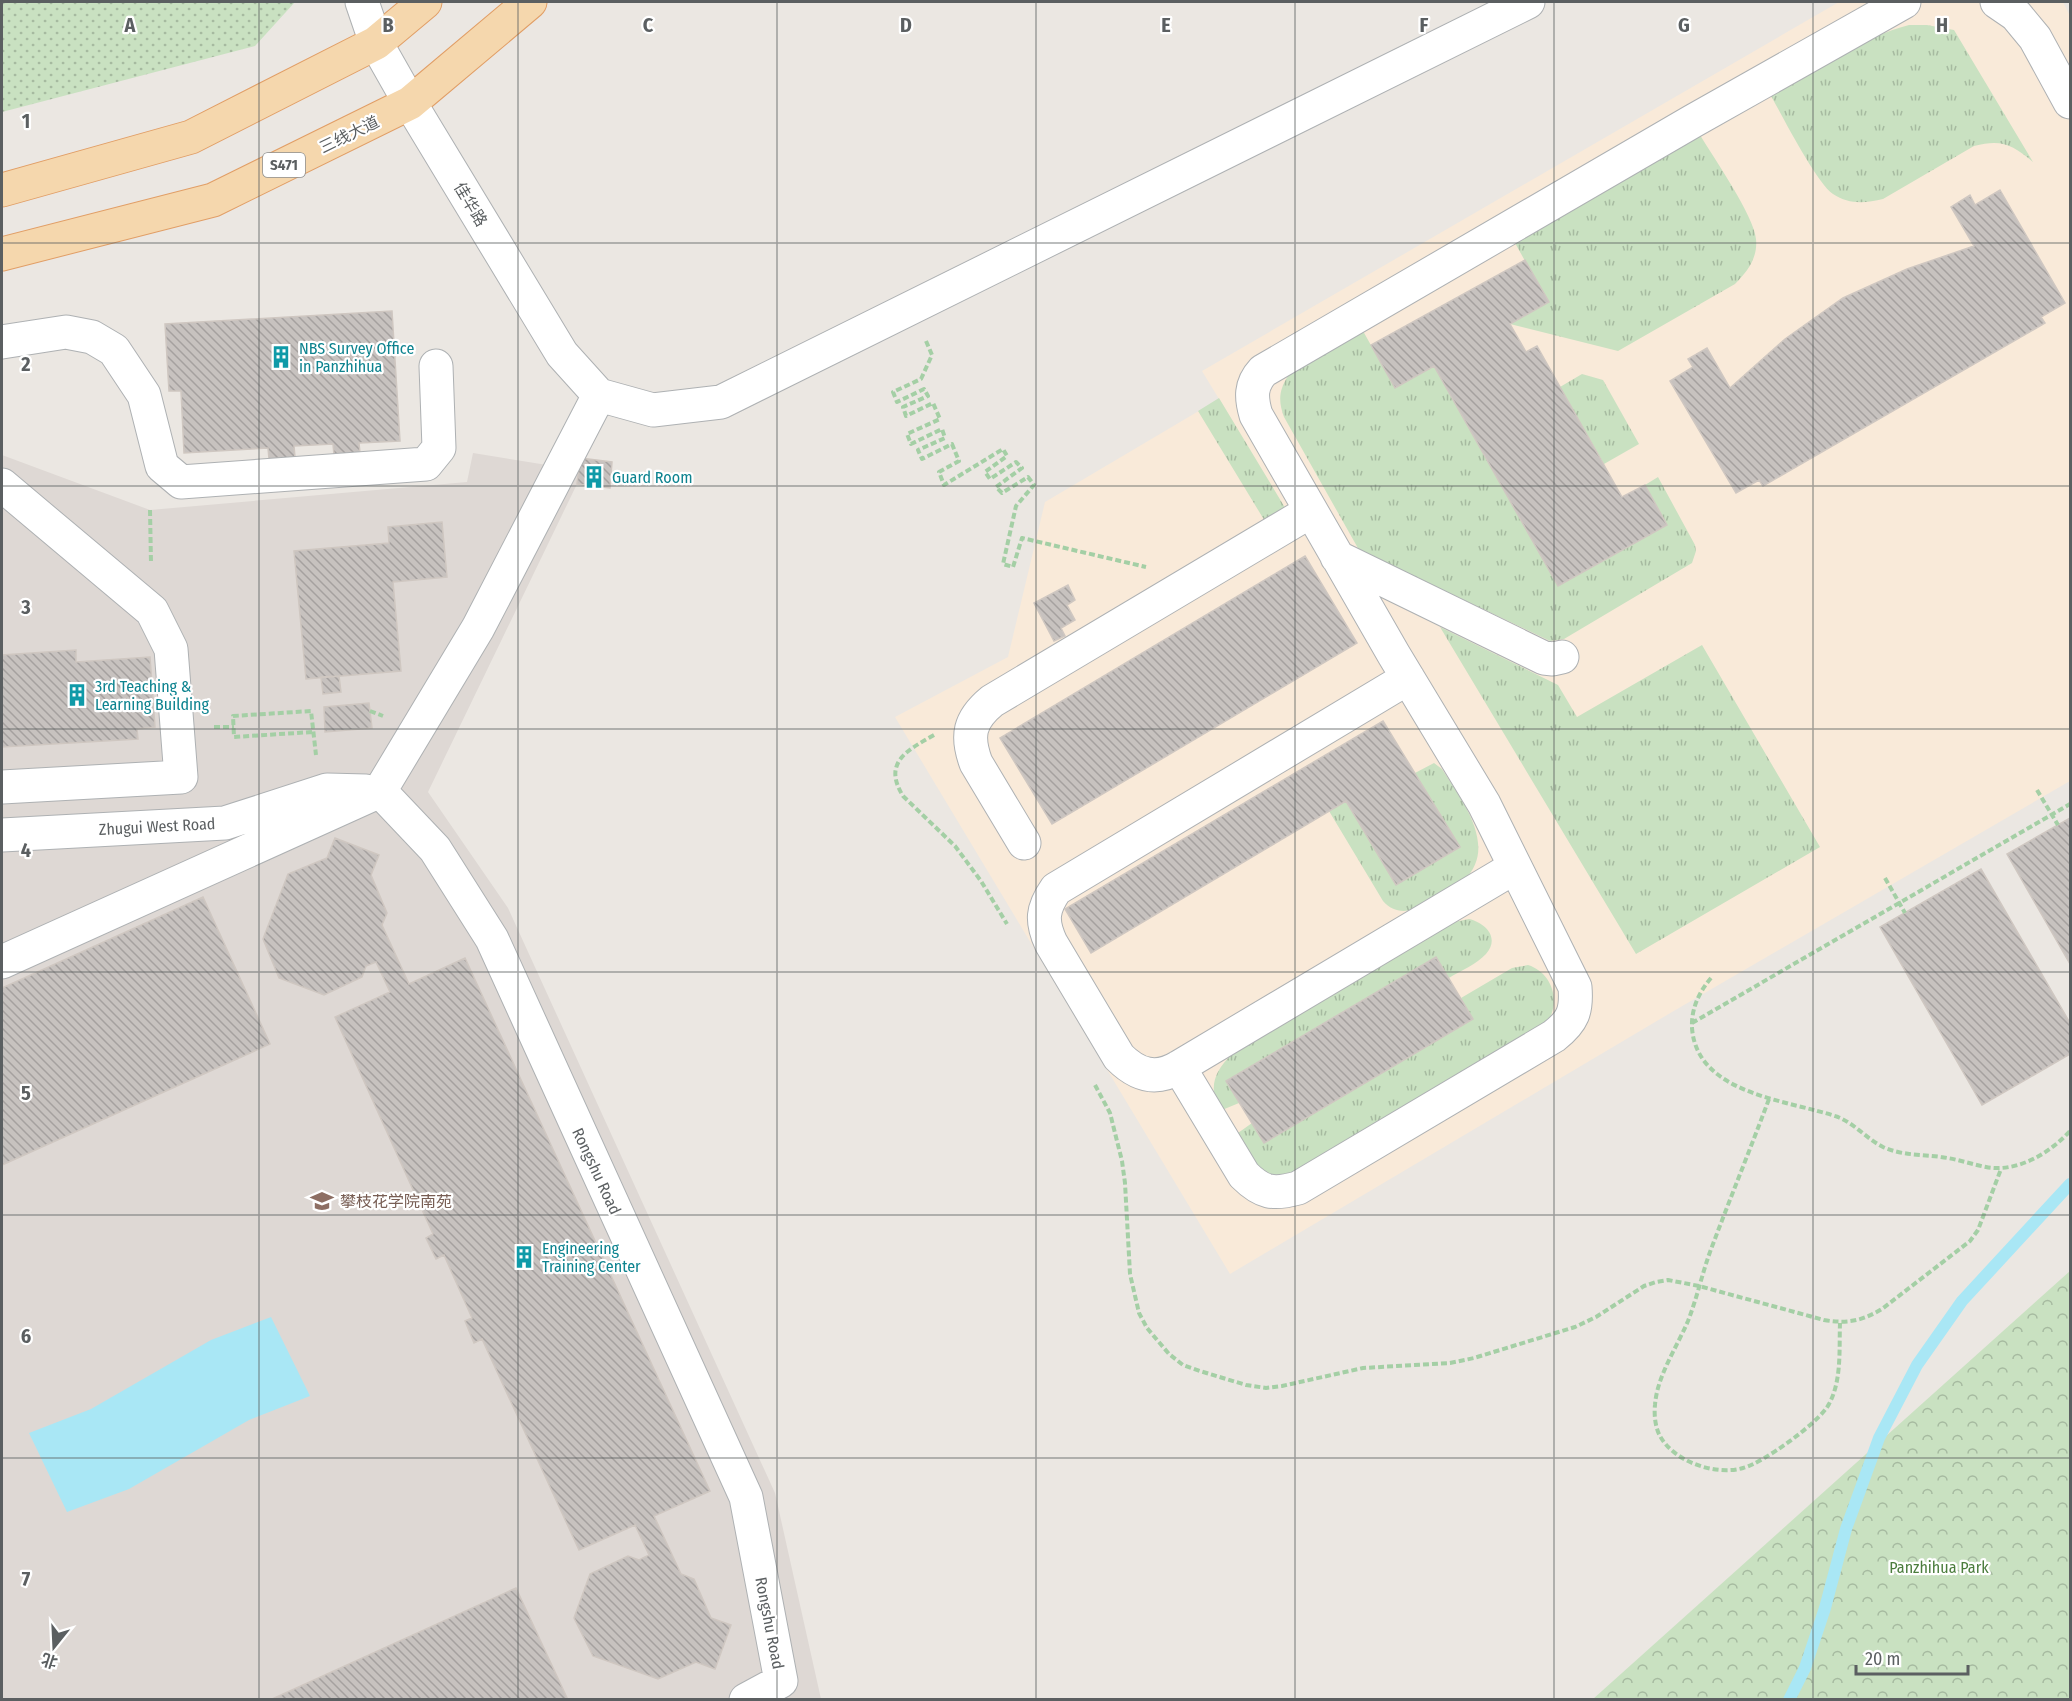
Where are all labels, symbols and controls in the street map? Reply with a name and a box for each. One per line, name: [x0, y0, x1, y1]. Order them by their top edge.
text: A: [124, 13, 137, 37]
text: B: [382, 13, 394, 37]
text: C: [643, 13, 654, 37]
text: D: [900, 13, 912, 37]
text: E: [1161, 13, 1171, 37]
text: F: [1420, 13, 1429, 37]
text: G: [1678, 13, 1690, 37]
text: H: [1936, 13, 1948, 37]
text: 1: [22, 109, 30, 133]
street label: 三线大道: [316, 112, 382, 157]
road number: S471: [263, 153, 305, 177]
street label: 佳华路: [450, 179, 491, 230]
place label: NBS Survey Office in Panzhihua: [299, 339, 414, 376]
building icon: NBS Survey Office in Panzhihua: [268, 344, 294, 370]
text: 2: [20, 352, 31, 376]
building icon: Guard Room: [581, 464, 607, 490]
place label: Guard Room: [612, 468, 692, 487]
text: 3: [20, 595, 31, 619]
place label: 3rd Teaching & Learning Building: [95, 677, 209, 714]
building icon: 3rd Teaching & Learning Building: [64, 682, 90, 708]
street label: Zhugui West Road: [98, 814, 216, 839]
text: 4: [21, 838, 31, 862]
text: 5: [21, 1081, 31, 1105]
street label: Rongshu Road: [568, 1125, 625, 1218]
school or university icon: 攀枝花学院南苑: [309, 1188, 335, 1214]
place label: 攀枝花学院南苑: [340, 1192, 452, 1211]
place label: Engineering Training Center: [542, 1239, 641, 1276]
building icon: Engineering Training Center: [511, 1244, 537, 1270]
text: 6: [21, 1324, 31, 1348]
park label: Panzhihua Park: [1889, 1558, 1989, 1577]
text: 7: [22, 1567, 31, 1591]
street label: Rongshu Road: [751, 1575, 788, 1671]
north arrow: [24, 1617, 84, 1677]
scale bar: [1856, 1638, 1968, 1676]
text: 20 m: [1865, 1648, 1900, 1670]
text: 北: [39, 1649, 60, 1672]

